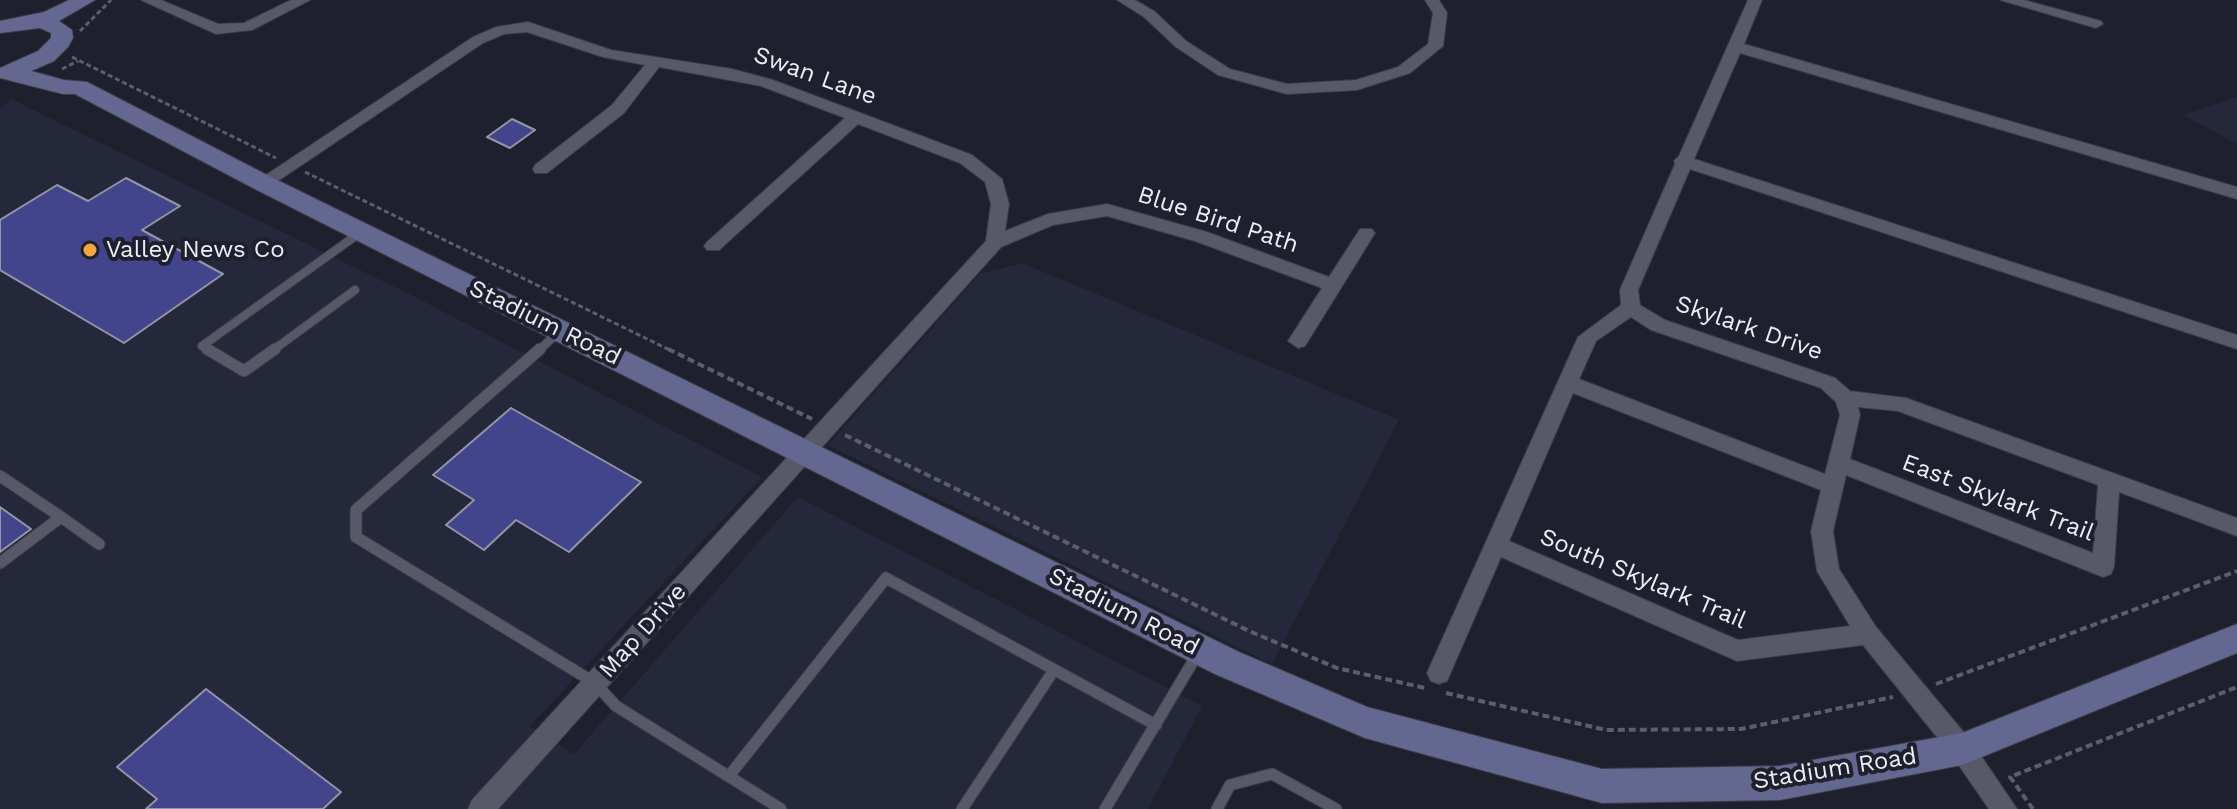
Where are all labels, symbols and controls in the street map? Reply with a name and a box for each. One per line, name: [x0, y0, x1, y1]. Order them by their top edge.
street label: Swan Lane: [750, 41, 880, 111]
street label: Blue Bird Path: [1134, 180, 1302, 260]
place label: Valley News Co: [106, 236, 285, 264]
marker: Valley News Co: [81, 241, 99, 259]
street label: Stadium Road: [465, 274, 625, 372]
street label: Skylark Drive: [1672, 289, 1826, 367]
street label: East Skylark Trail: [1898, 448, 2098, 548]
street label: South Skylark Trail: [1536, 523, 1750, 635]
street label: Stadium Road: [1044, 562, 1204, 662]
street label: Map Drive: [593, 578, 693, 684]
street label: Stadium Road: [1751, 742, 1919, 796]

